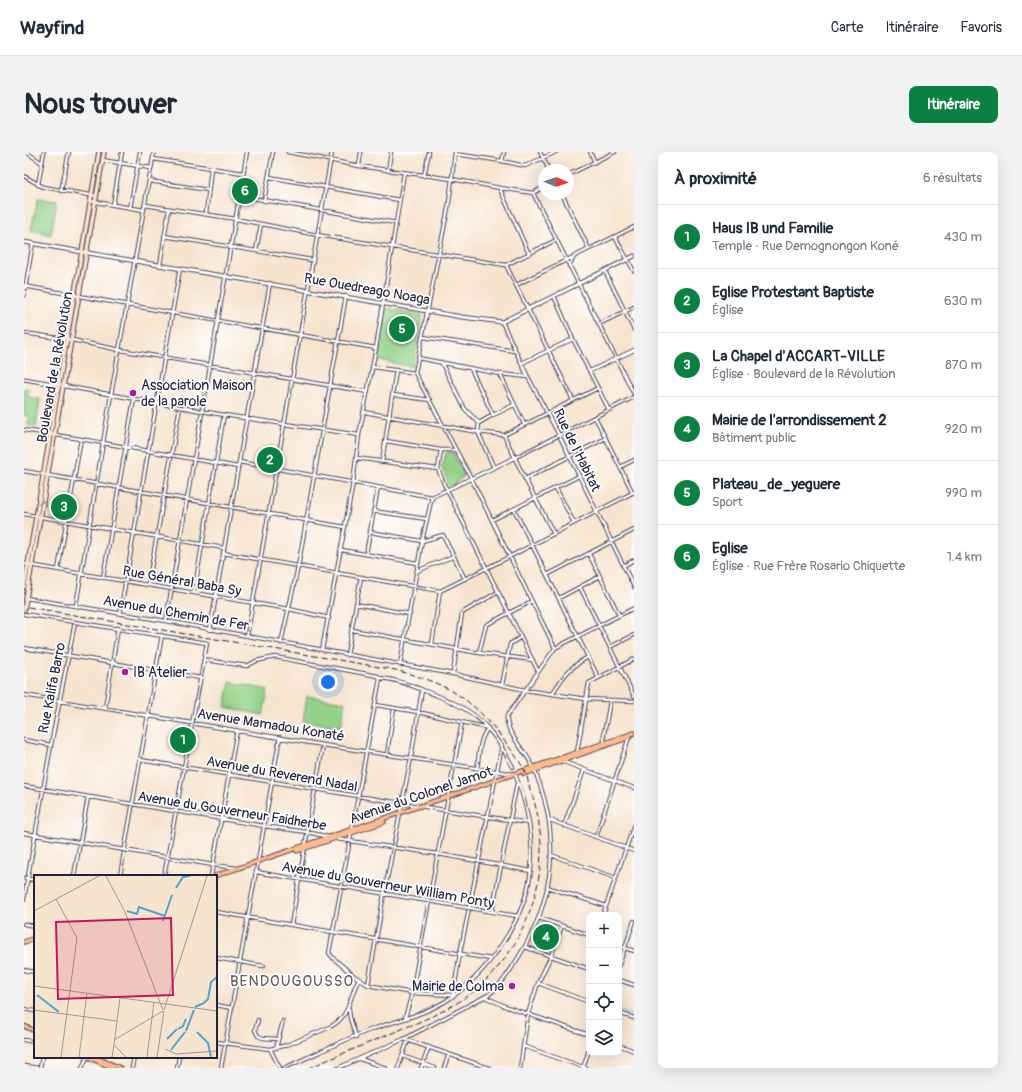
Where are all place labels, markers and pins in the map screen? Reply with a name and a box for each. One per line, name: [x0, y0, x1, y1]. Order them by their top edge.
pin: 6: [232, 176, 258, 206]
pin: 5: [389, 314, 415, 344]
place label: Association Maison de la parole: [141, 377, 253, 410]
marker: Association Maison de la parole: [128, 388, 138, 398]
pin: 2: [257, 445, 283, 475]
pin: 3: [51, 492, 77, 522]
place label: IB Atelier: [133, 664, 187, 681]
marker: IB Atelier: [120, 667, 130, 677]
pin: 1: [170, 725, 196, 755]
pin: 4: [533, 922, 559, 952]
place label: Mairie de Colma: [412, 978, 504, 995]
marker: Mairie de Colma: [507, 981, 517, 991]

